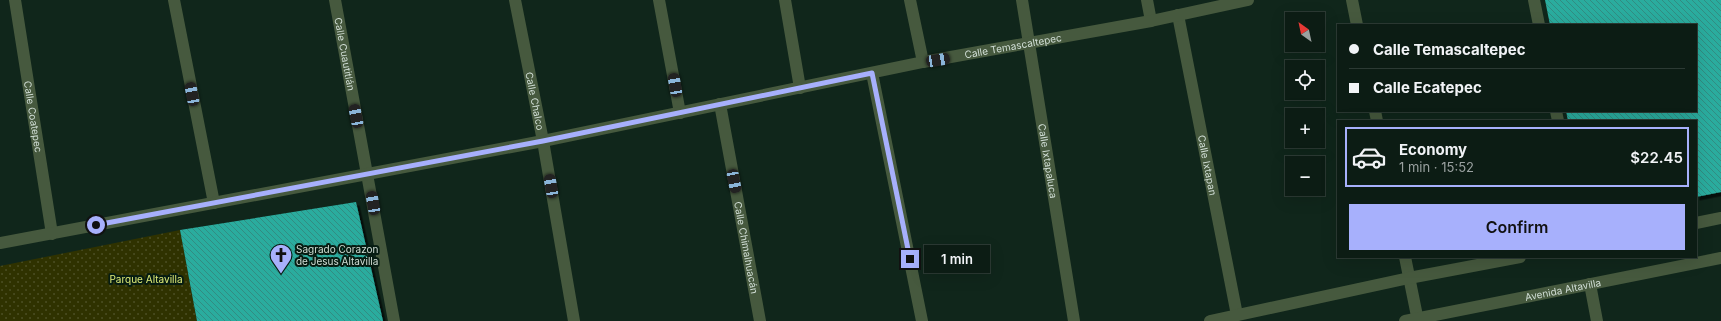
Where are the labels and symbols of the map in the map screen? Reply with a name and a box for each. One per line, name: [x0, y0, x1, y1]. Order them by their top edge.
north arrow: [1285, 12, 1325, 52]
street label: Calle Cuautitlán: [332, 17, 358, 92]
street label: Calle Temascaltepec: [963, 31, 1063, 60]
car: [925, 52, 951, 68]
street label: Calle Chalco: [523, 71, 547, 131]
car: [667, 72, 683, 98]
street label: Calle Coatepec: [22, 80, 45, 153]
car: [184, 81, 200, 107]
car: [348, 103, 364, 129]
street label: Calle Ixtapaluca: [1036, 123, 1060, 199]
street label: Calle Ixtapan: [1196, 134, 1219, 197]
car: [726, 168, 742, 194]
car: [543, 173, 559, 199]
car: [365, 190, 381, 216]
street label: Calle Chimalhuacán: [732, 200, 761, 295]
route start: [87, 216, 105, 234]
church icon: Sagrado Corazon de Jesus Altavilla: [268, 242, 294, 275]
place label: Sagrado Corazon de Jesus Altavilla: [296, 243, 379, 267]
callout: 1 min: [924, 245, 990, 273]
route end: [901, 250, 919, 268]
park label: Parque Altavilla: [109, 273, 183, 285]
street label: Avenida Altavilla: [1524, 276, 1602, 303]

